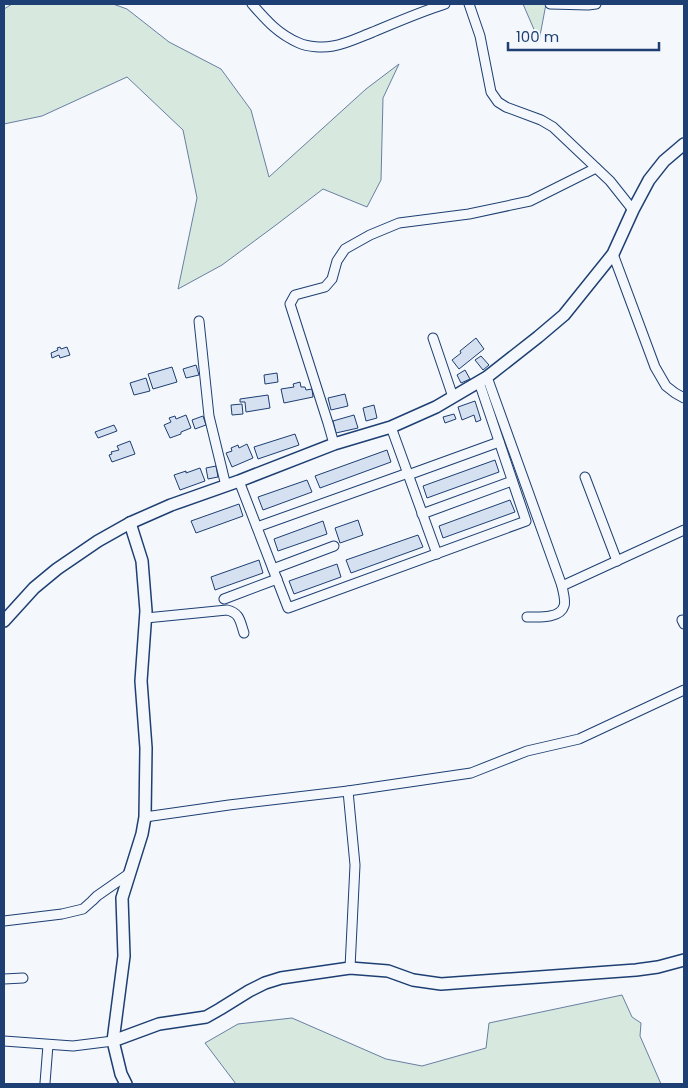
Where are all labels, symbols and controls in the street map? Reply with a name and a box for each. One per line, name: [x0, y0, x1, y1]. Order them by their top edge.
scale bar: [508, 20, 659, 52]
text: 100 m: [516, 26, 559, 47]

